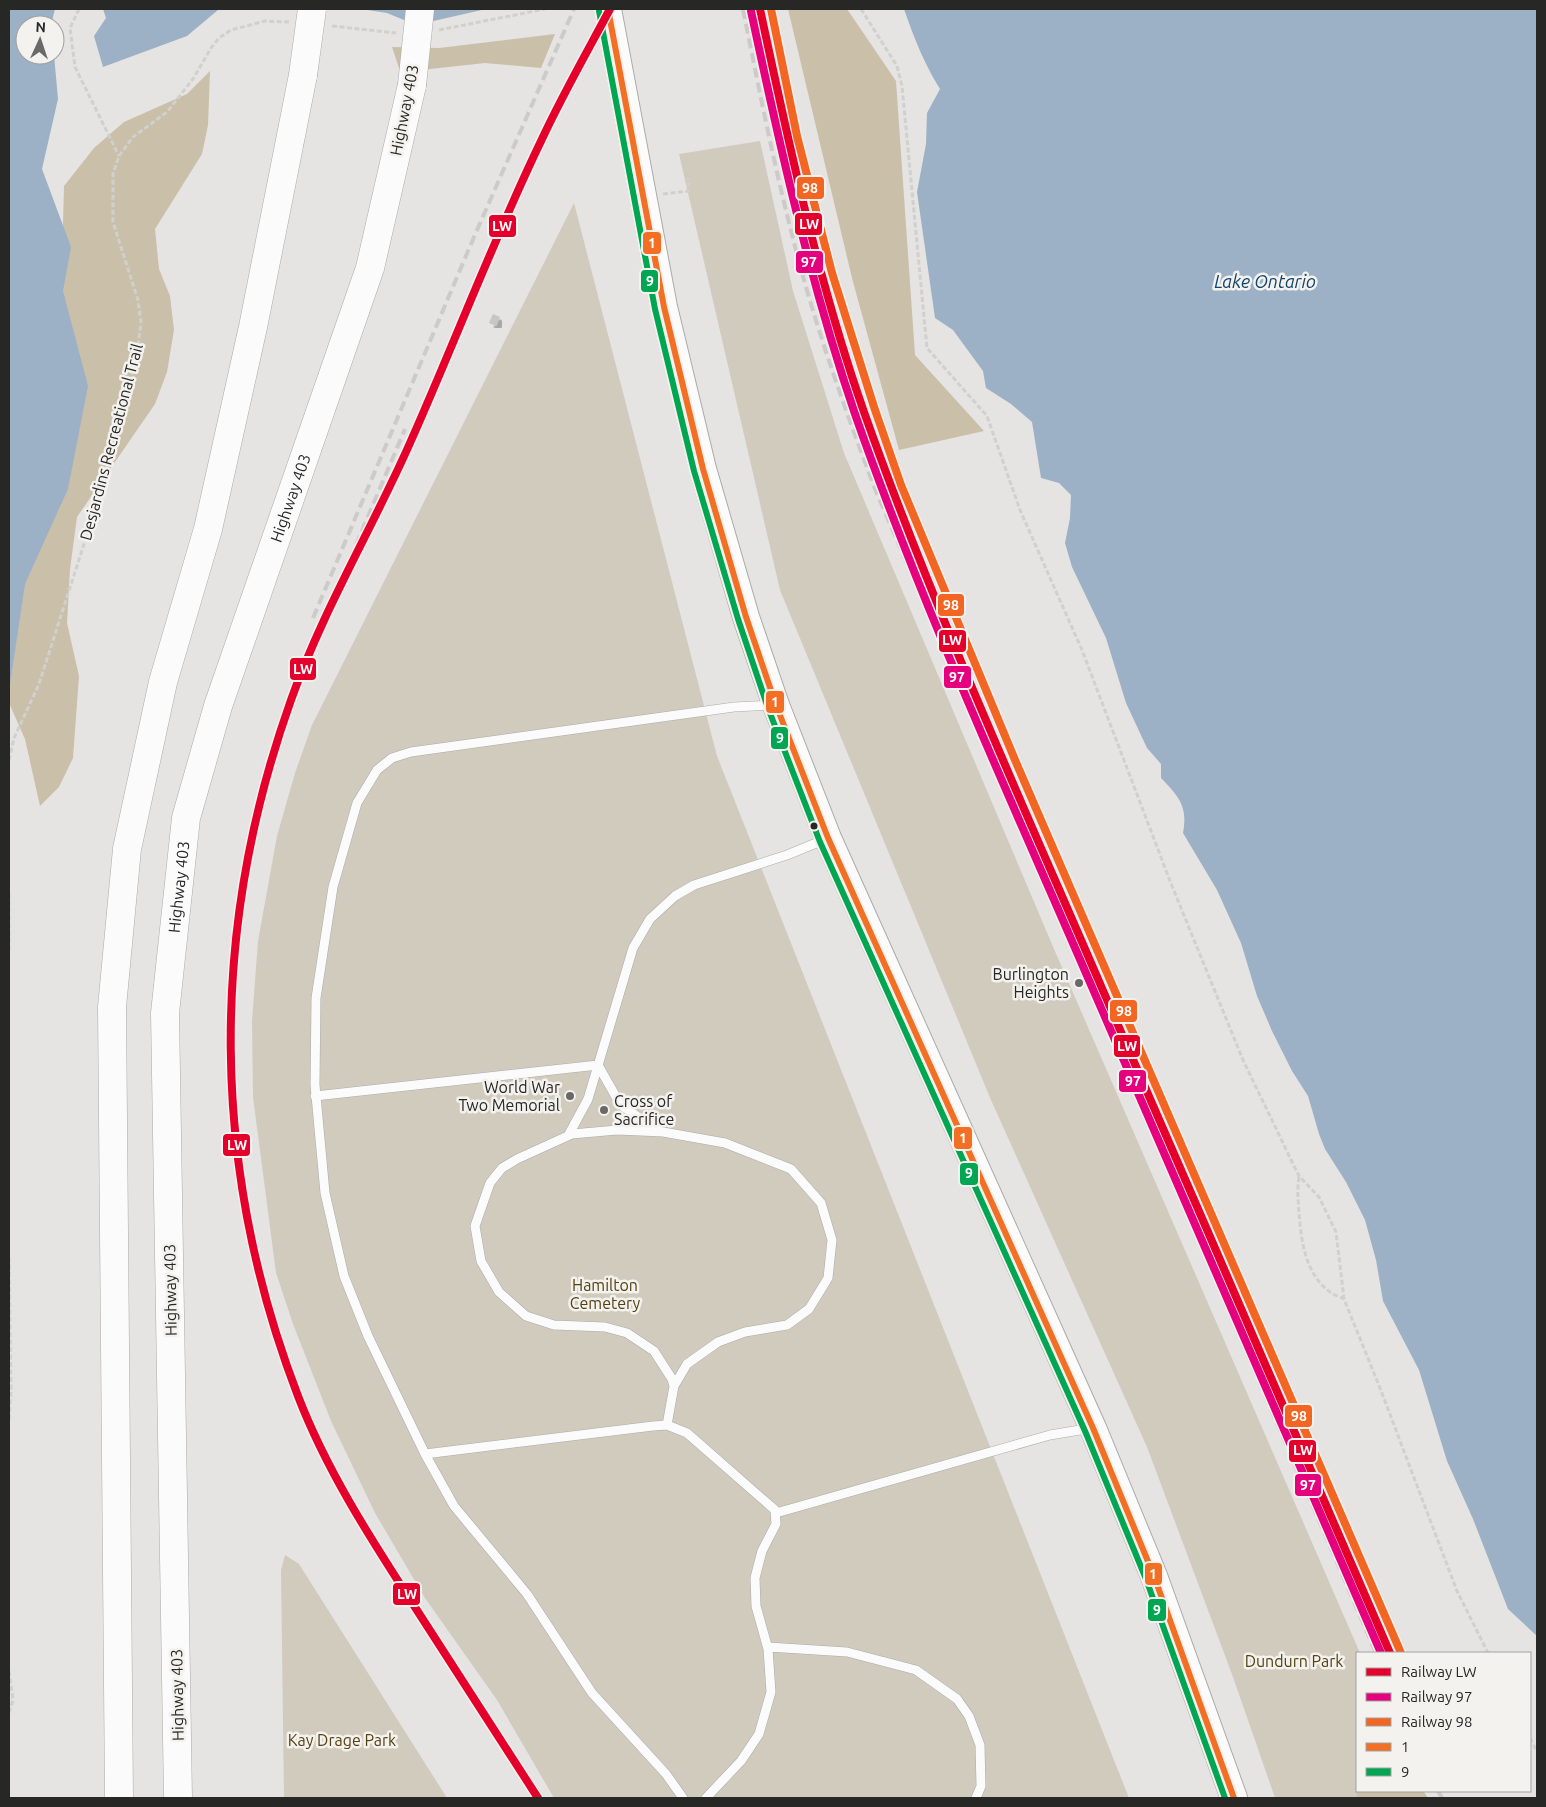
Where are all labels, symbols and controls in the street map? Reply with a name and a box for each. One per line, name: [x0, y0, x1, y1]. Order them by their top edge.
north arrow: [15, 15, 65, 65]
text: N: [35, 19, 46, 35]
street label: Highway 403: [386, 63, 422, 157]
line badge: 98: [796, 176, 825, 200]
text: 98: [802, 180, 818, 196]
line badge: LW: [794, 212, 823, 236]
line badge: LW: [488, 214, 517, 238]
text: LW: [799, 216, 819, 232]
text: LW: [492, 218, 512, 234]
line badge: 1: [642, 231, 662, 255]
text: 1: [648, 235, 656, 251]
line badge: 97: [795, 250, 824, 274]
text: 97: [801, 254, 817, 270]
line badge: 9: [640, 269, 659, 293]
water label: Lake Ontario: [1214, 271, 1316, 291]
text: 9: [646, 273, 654, 289]
street label: Desjardins Recreational Trail: [76, 342, 146, 542]
street label: Highway 403: [267, 451, 314, 545]
line badge: 98: [937, 593, 965, 617]
text: 98: [943, 597, 959, 613]
line badge: LW: [938, 629, 967, 653]
text: LW: [942, 632, 962, 648]
line badge: LW: [289, 657, 317, 681]
text: LW: [293, 661, 313, 677]
line badge: 97: [943, 665, 972, 689]
text: 97: [949, 669, 965, 685]
line badge: 1: [765, 690, 785, 714]
text: 1: [771, 694, 779, 710]
line badge: 9: [770, 726, 789, 750]
text: 9: [776, 730, 784, 746]
unlabelled marker: [809, 821, 819, 831]
street label: Highway 403: [165, 840, 192, 934]
place label: Burlington Heights: [992, 965, 1069, 1001]
marker: Burlington Heights: [1073, 977, 1085, 989]
line badge: 98: [1109, 999, 1138, 1023]
text: 98: [1116, 1003, 1132, 1019]
line badge: LW: [1113, 1034, 1141, 1058]
text: LW: [1117, 1038, 1137, 1054]
line badge: 97: [1118, 1069, 1147, 1093]
text: 97: [1125, 1073, 1141, 1089]
place label: World War Two Memorial: [459, 1078, 560, 1114]
marker: World War Two Memorial: [564, 1090, 576, 1102]
place label: Cross of Sacrifice: [614, 1092, 674, 1128]
marker: Cross of Sacrifice: [598, 1104, 610, 1116]
line badge: 1: [953, 1126, 973, 1150]
text: 1: [959, 1130, 967, 1146]
line badge: LW: [222, 1133, 251, 1157]
text: LW: [227, 1137, 247, 1153]
line badge: 9: [959, 1162, 979, 1186]
text: 9: [965, 1165, 973, 1181]
street label: Highway 403: [160, 1244, 180, 1336]
park label: Hamilton Cemetery: [570, 1276, 641, 1312]
line badge: 98: [1284, 1404, 1313, 1428]
text: 98: [1291, 1408, 1307, 1424]
line badge: LW: [1288, 1439, 1317, 1463]
text: LW: [1293, 1442, 1313, 1458]
line badge: 97: [1294, 1473, 1322, 1497]
text: 97: [1300, 1477, 1316, 1493]
line badge: 1: [1144, 1562, 1163, 1586]
text: 1: [1149, 1566, 1157, 1582]
line badge: LW: [392, 1582, 421, 1606]
text: LW: [397, 1586, 417, 1602]
line badge: 9: [1147, 1598, 1167, 1622]
text: 9: [1153, 1602, 1161, 1618]
street label: Highway 403: [167, 1649, 187, 1741]
park label: Dundurn Park: [1245, 1652, 1343, 1670]
legend: [1356, 1652, 1531, 1792]
text: Railway LW: [1401, 1663, 1477, 1680]
text: Railway 97: [1401, 1688, 1473, 1705]
text: Railway 98: [1401, 1713, 1473, 1730]
park label: Kay Drage Park: [288, 1731, 396, 1749]
text: 1: [1401, 1738, 1409, 1755]
text: 9: [1401, 1763, 1409, 1780]

